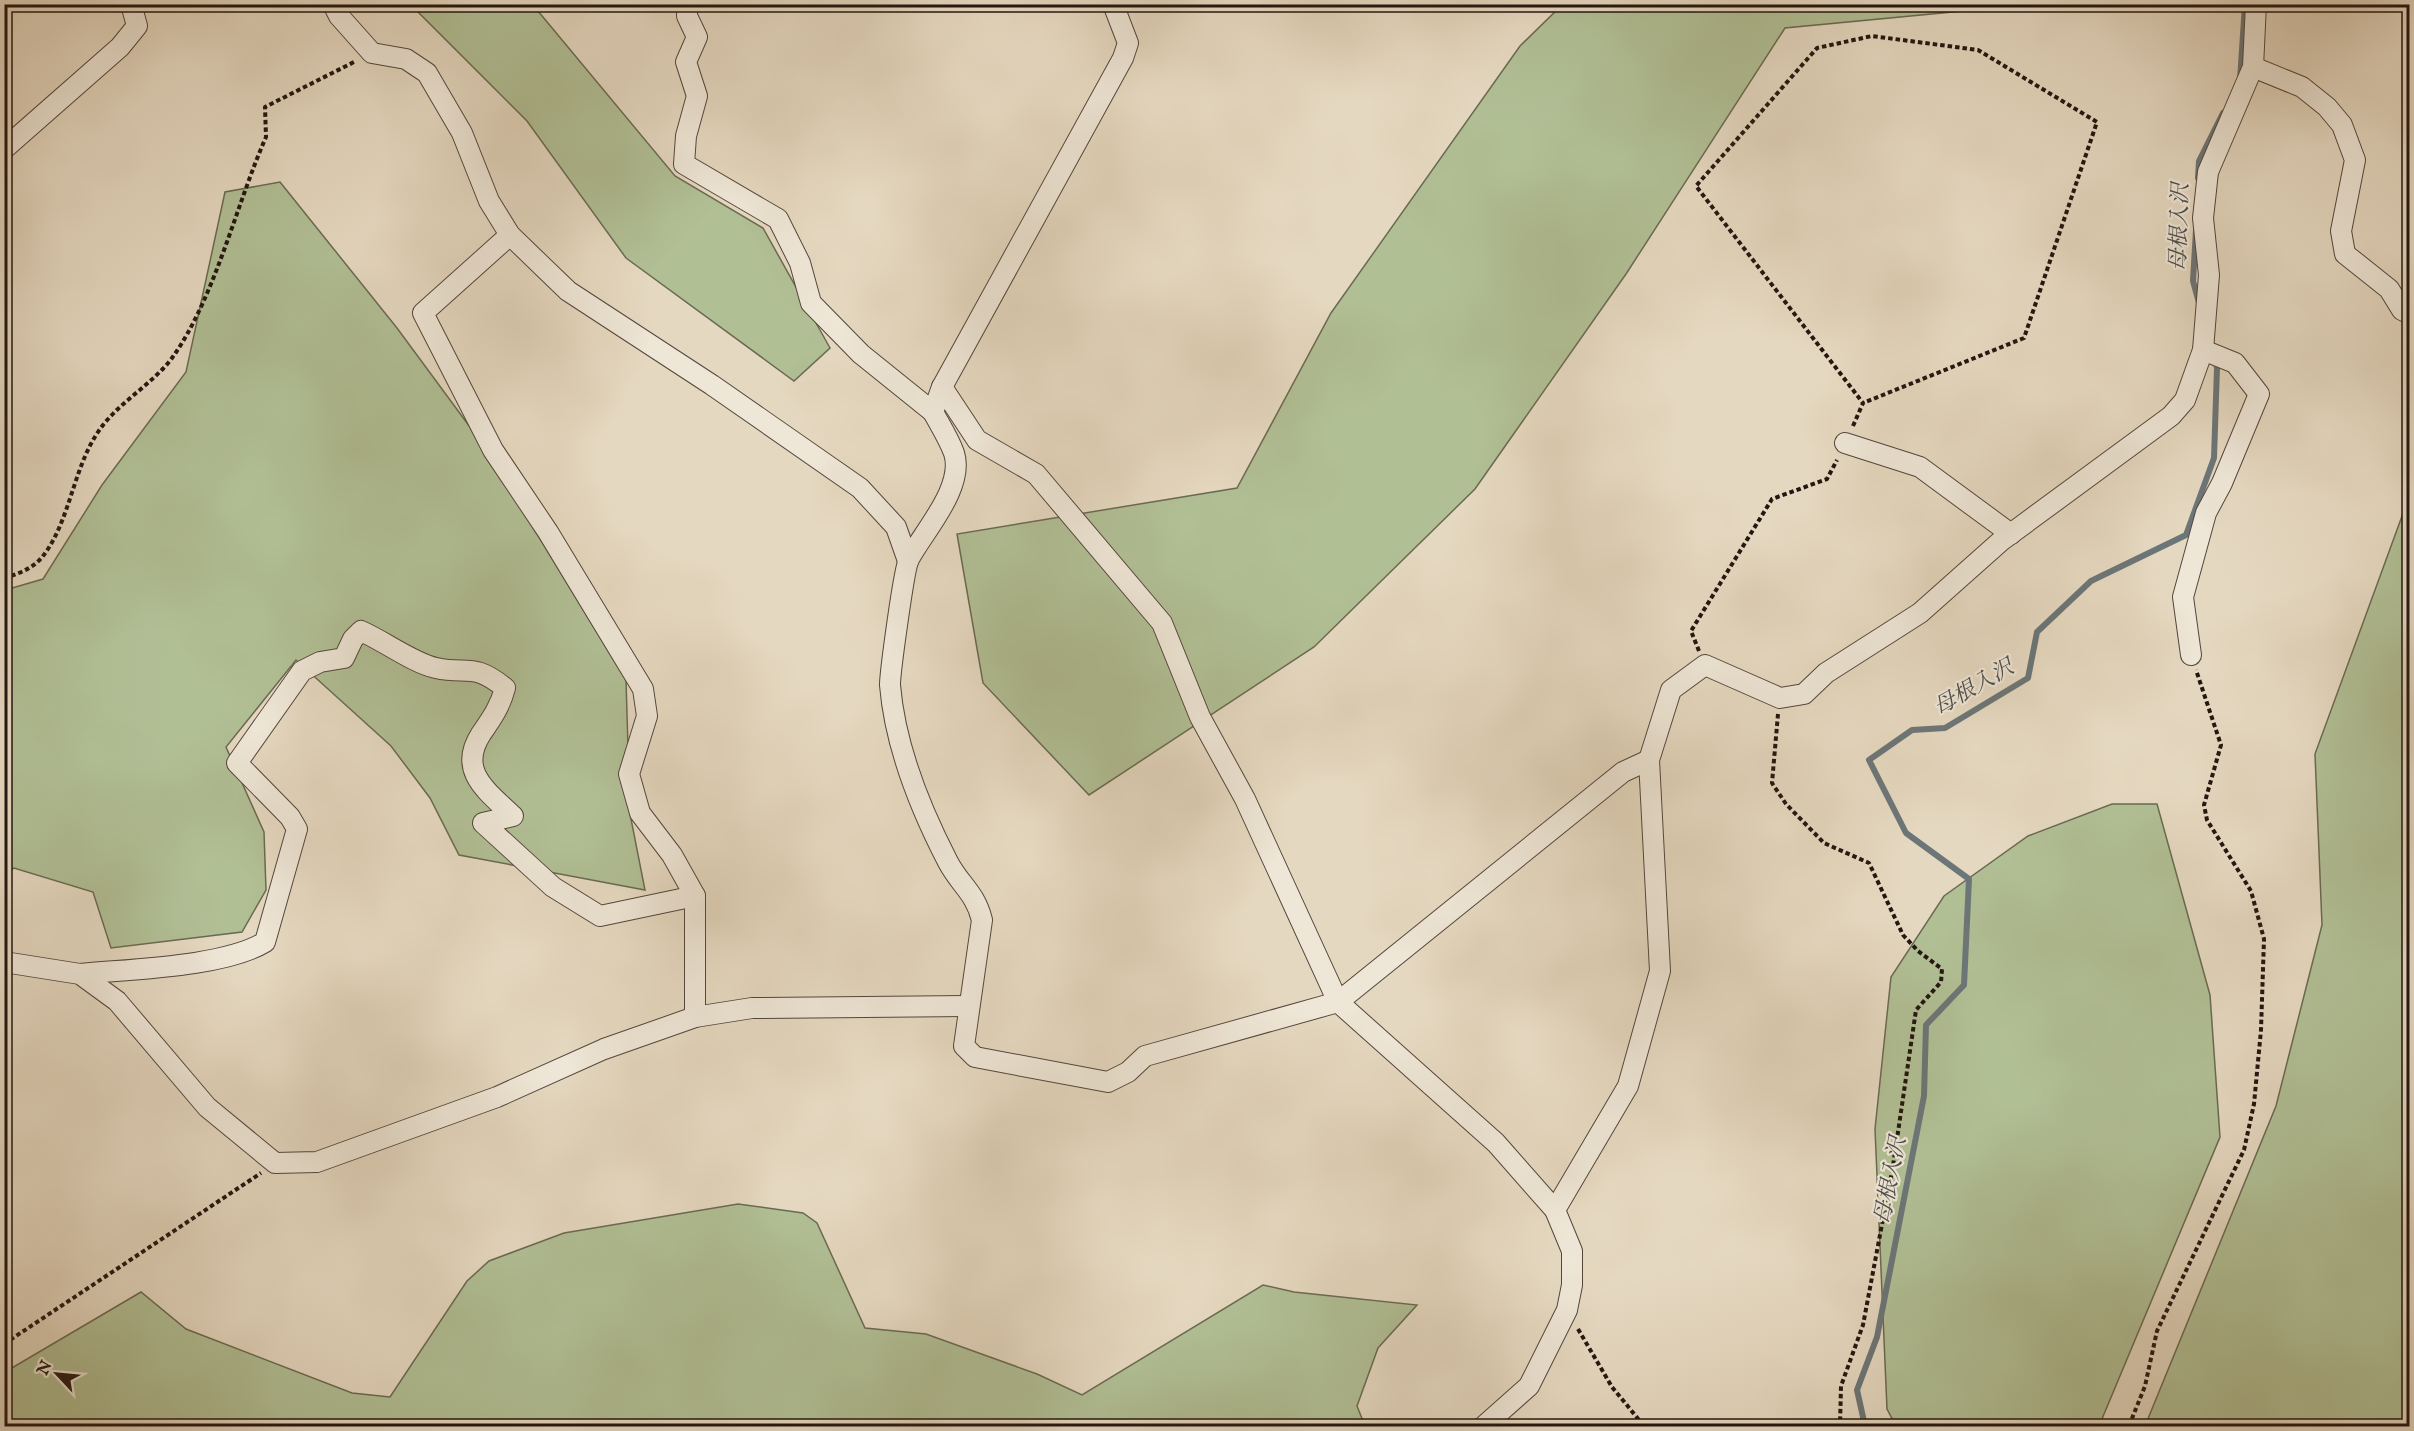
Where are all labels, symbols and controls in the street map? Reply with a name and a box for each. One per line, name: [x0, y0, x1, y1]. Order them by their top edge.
water label: 母根入沢: [2164, 180, 2196, 272]
water label: 母根入沢: [1929, 652, 2022, 722]
water label: 母根入沢: [1869, 1132, 1914, 1226]
north arrow: [27, 1344, 87, 1404]
text: N: [33, 1358, 57, 1380]

